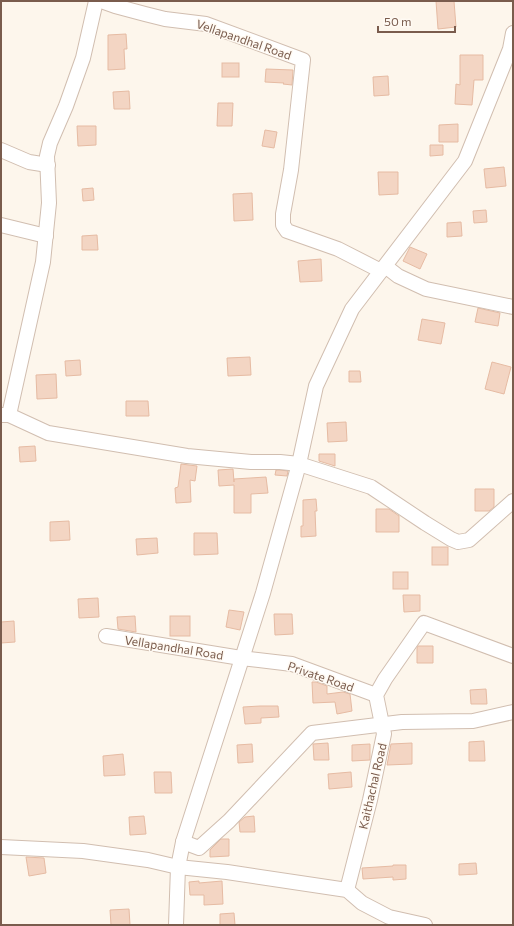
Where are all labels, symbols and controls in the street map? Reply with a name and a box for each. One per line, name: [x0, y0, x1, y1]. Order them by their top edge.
scale bar: [378, 8, 455, 34]
text: 50 m: [384, 14, 412, 28]
street label: Vellapandhal Road: [195, 16, 294, 62]
street label: Vellapandhal Road: [124, 632, 224, 662]
street label: Private Road: [286, 658, 356, 694]
street label: Kaithachal Road: [355, 742, 389, 830]

